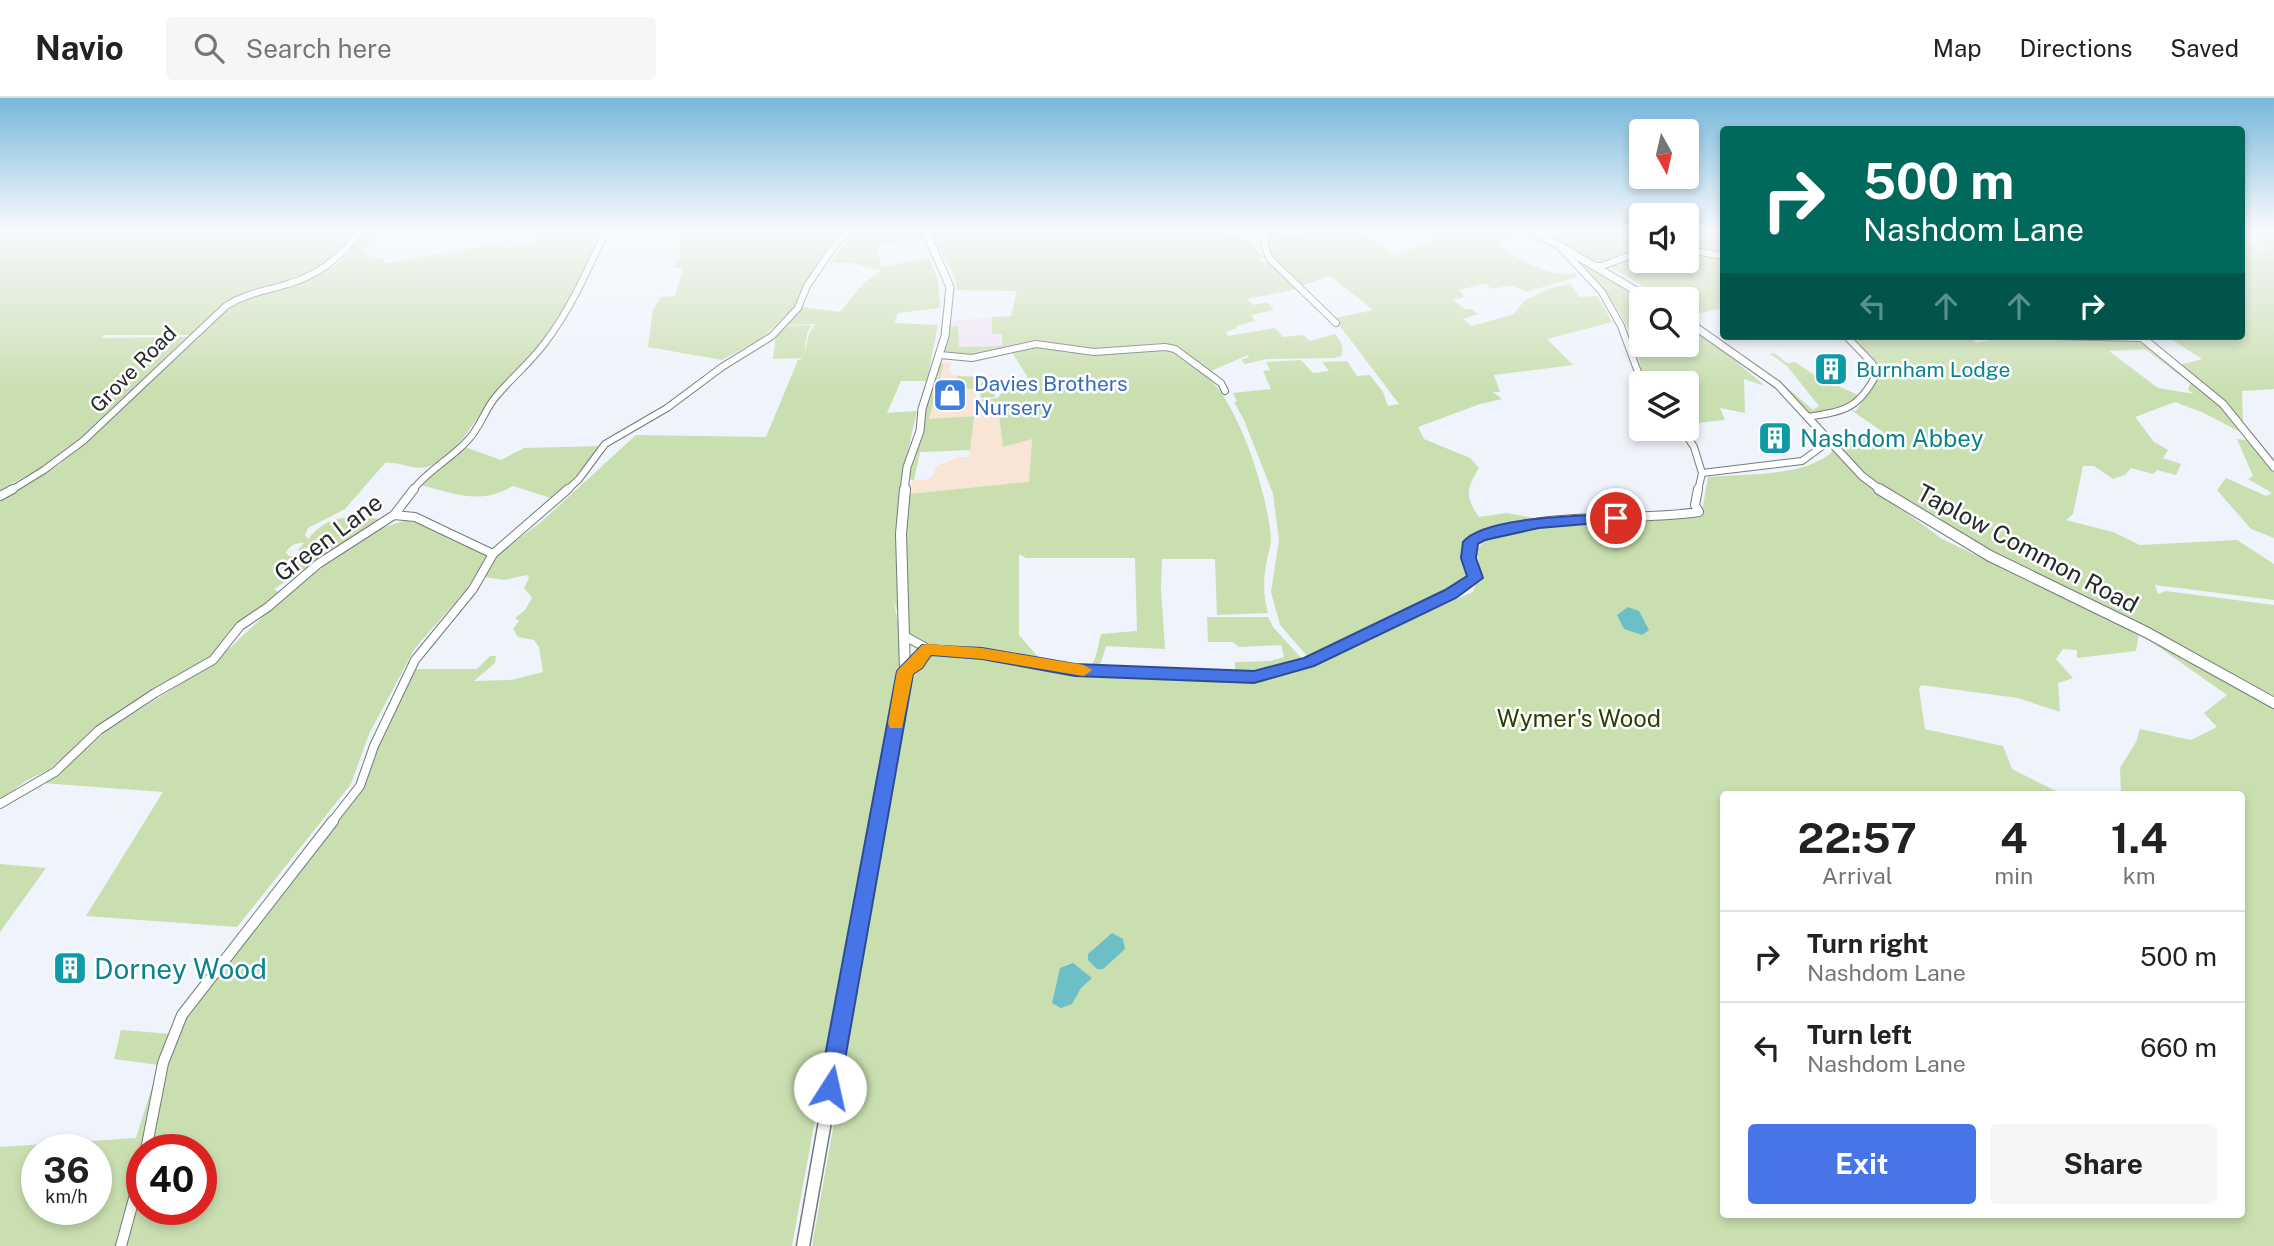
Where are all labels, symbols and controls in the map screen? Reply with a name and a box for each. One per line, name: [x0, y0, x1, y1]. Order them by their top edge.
search box: [166, 17, 656, 80]
text: Navio: [35, 29, 124, 67]
icon: search: [190, 29, 228, 67]
text: Search here: [246, 33, 392, 64]
text: Map: [1933, 34, 1982, 62]
text: Directions: [2020, 34, 2132, 62]
text: Saved: [2170, 34, 2239, 62]
north arrow: [1629, 119, 1699, 189]
map controls: [1629, 119, 1699, 441]
text: 500 m: [1863, 152, 2014, 210]
icon: right: [1748, 154, 1839, 245]
button: sound: [1629, 203, 1699, 273]
text: Nashdom Lane: [1863, 211, 2084, 248]
button: search: [1629, 287, 1699, 357]
icon: left: [1854, 287, 1892, 325]
icon: ahead: [1927, 287, 1965, 325]
icon: ahead: [2000, 287, 2038, 325]
icon: right: [2073, 287, 2111, 325]
street label: Grove Road: [85, 321, 181, 417]
building icon: Burnham Lodge: [1812, 350, 1850, 388]
place label: Burnham Lodge: [1856, 357, 2010, 382]
place label: Davies Brothers Nursery: [974, 371, 1128, 420]
button: layers: [1629, 371, 1699, 441]
shop icon: Davies Brothers Nursery: [931, 376, 969, 414]
building icon: Nashdom Abbey: [1756, 419, 1794, 457]
place label: Nashdom Abbey: [1800, 424, 1984, 452]
street label: Taplow Common Road: [1913, 478, 2143, 618]
street label: Green Lane: [269, 487, 387, 587]
pin: [1586, 488, 1646, 548]
icon: arrive: [1597, 499, 1635, 537]
park label: Wymer's Wood: [1497, 704, 1661, 732]
text: 22:57: [1797, 813, 1917, 862]
text: 4: [2000, 813, 2028, 862]
text: 1.4: [2111, 813, 2168, 862]
text: Arrival: [1822, 862, 1893, 889]
text: min: [1994, 862, 2033, 889]
text: km: [2123, 862, 2156, 889]
text: Turn right: [1807, 928, 1929, 959]
icon: right: [1748, 938, 1786, 976]
text: 500 m: [2140, 941, 2217, 972]
building icon: Dorney Wood: [51, 949, 89, 987]
place label: Dorney Wood: [94, 952, 267, 985]
text: Nashdom Lane: [1807, 959, 1966, 986]
text: Turn left: [1807, 1019, 1912, 1050]
icon: left: [1748, 1029, 1786, 1067]
text: 660 m: [2140, 1032, 2217, 1063]
text: Nashdom Lane: [1807, 1050, 1966, 1077]
position arrow: [793, 1051, 867, 1125]
button: Exit: [1748, 1124, 1976, 1204]
button: Share: [1990, 1124, 2217, 1204]
speed limit sign: 40: [126, 1134, 217, 1225]
text: 36: [43, 1150, 90, 1191]
text: km/h: [45, 1186, 88, 1207]

